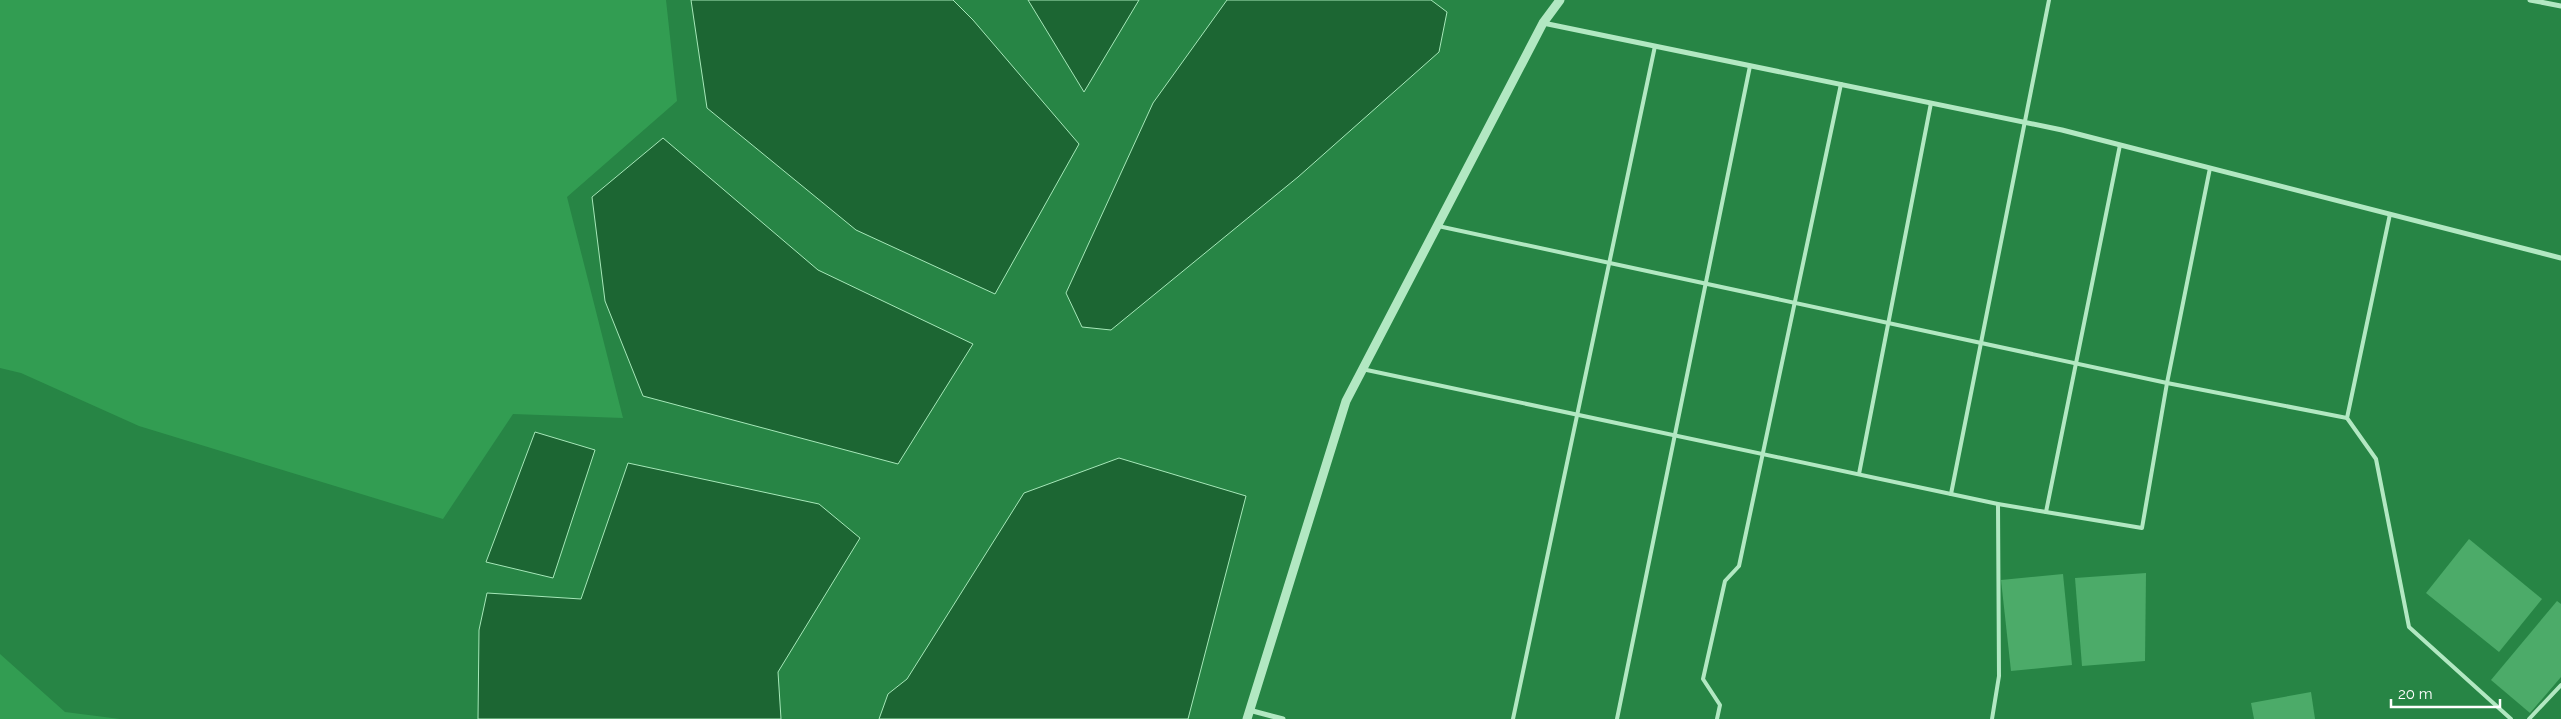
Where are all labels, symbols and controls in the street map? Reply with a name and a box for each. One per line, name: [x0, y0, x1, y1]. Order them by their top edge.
scale bar: [2391, 676, 2500, 708]
text: 20 m: [2398, 685, 2433, 703]

